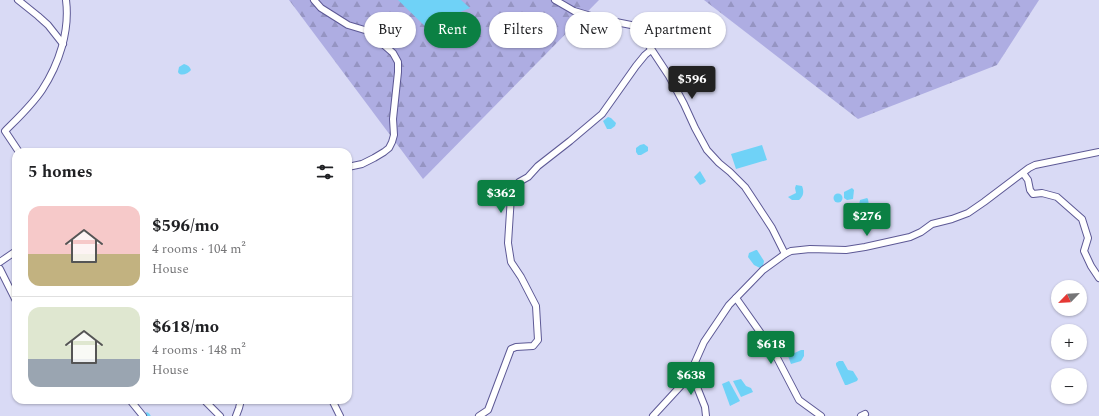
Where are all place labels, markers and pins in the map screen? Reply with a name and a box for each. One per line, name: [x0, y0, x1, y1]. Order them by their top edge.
pin: $596: [668, 66, 716, 100]
pin: $362: [477, 180, 525, 214]
pin: $276: [843, 203, 891, 237]
pin: $618: [747, 331, 795, 365]
pin: $638: [667, 362, 715, 396]

